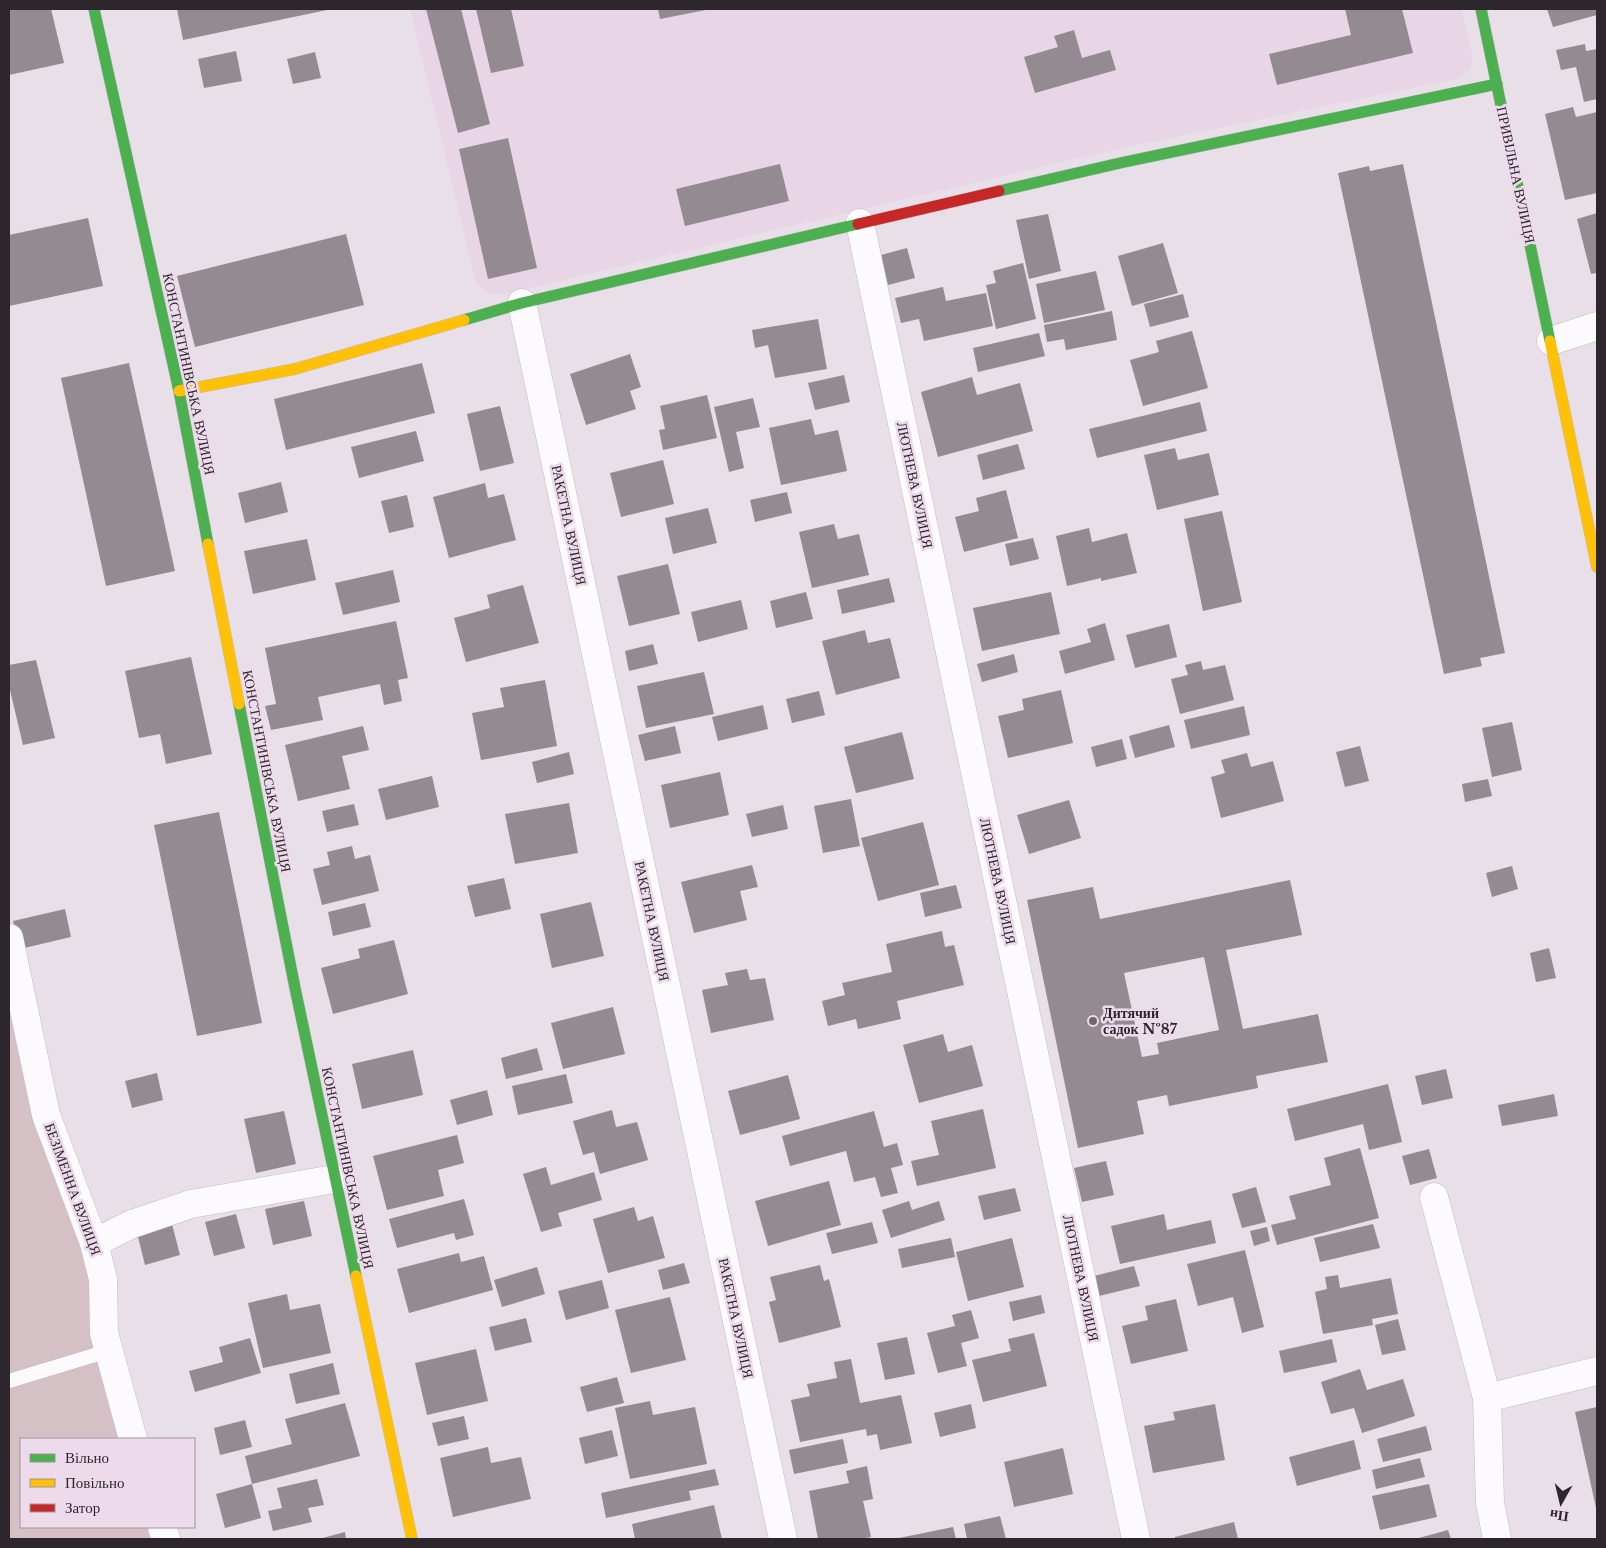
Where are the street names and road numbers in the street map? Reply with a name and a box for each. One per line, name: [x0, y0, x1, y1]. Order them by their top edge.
street label: ПРИВІЛЬНА ВУЛИЦЯ: [1493, 105, 1539, 245]
street label: КОНСТАНТИНІВСЬКА ВУЛИЦЯ: [159, 271, 219, 477]
street label: ЛЮТНЕВА ВУЛИЦЯ: [893, 420, 937, 550]
street label: РАКЕТНА ВУЛИЦЯ: [547, 463, 591, 587]
street label: КОНСТАНТИНІВСЬКА ВУЛИЦЯ: [239, 668, 295, 874]
street label: ЛЮТНЕВА ВУЛИЦЯ: [976, 816, 1020, 946]
street label: РАКЕТНА ВУЛИЦЯ: [630, 859, 674, 983]
street label: КОНСТАНТИНІВСЬКА ВУЛИЦЯ: [318, 1065, 378, 1271]
street label: БЕЗІМЕННА ВУЛИЦЯ: [41, 1120, 105, 1258]
street label: ЛЮТНЕВА ВУЛИЦЯ: [1059, 1213, 1103, 1343]
street label: РАКЕТНА ВУЛИЦЯ: [714, 1256, 758, 1380]

